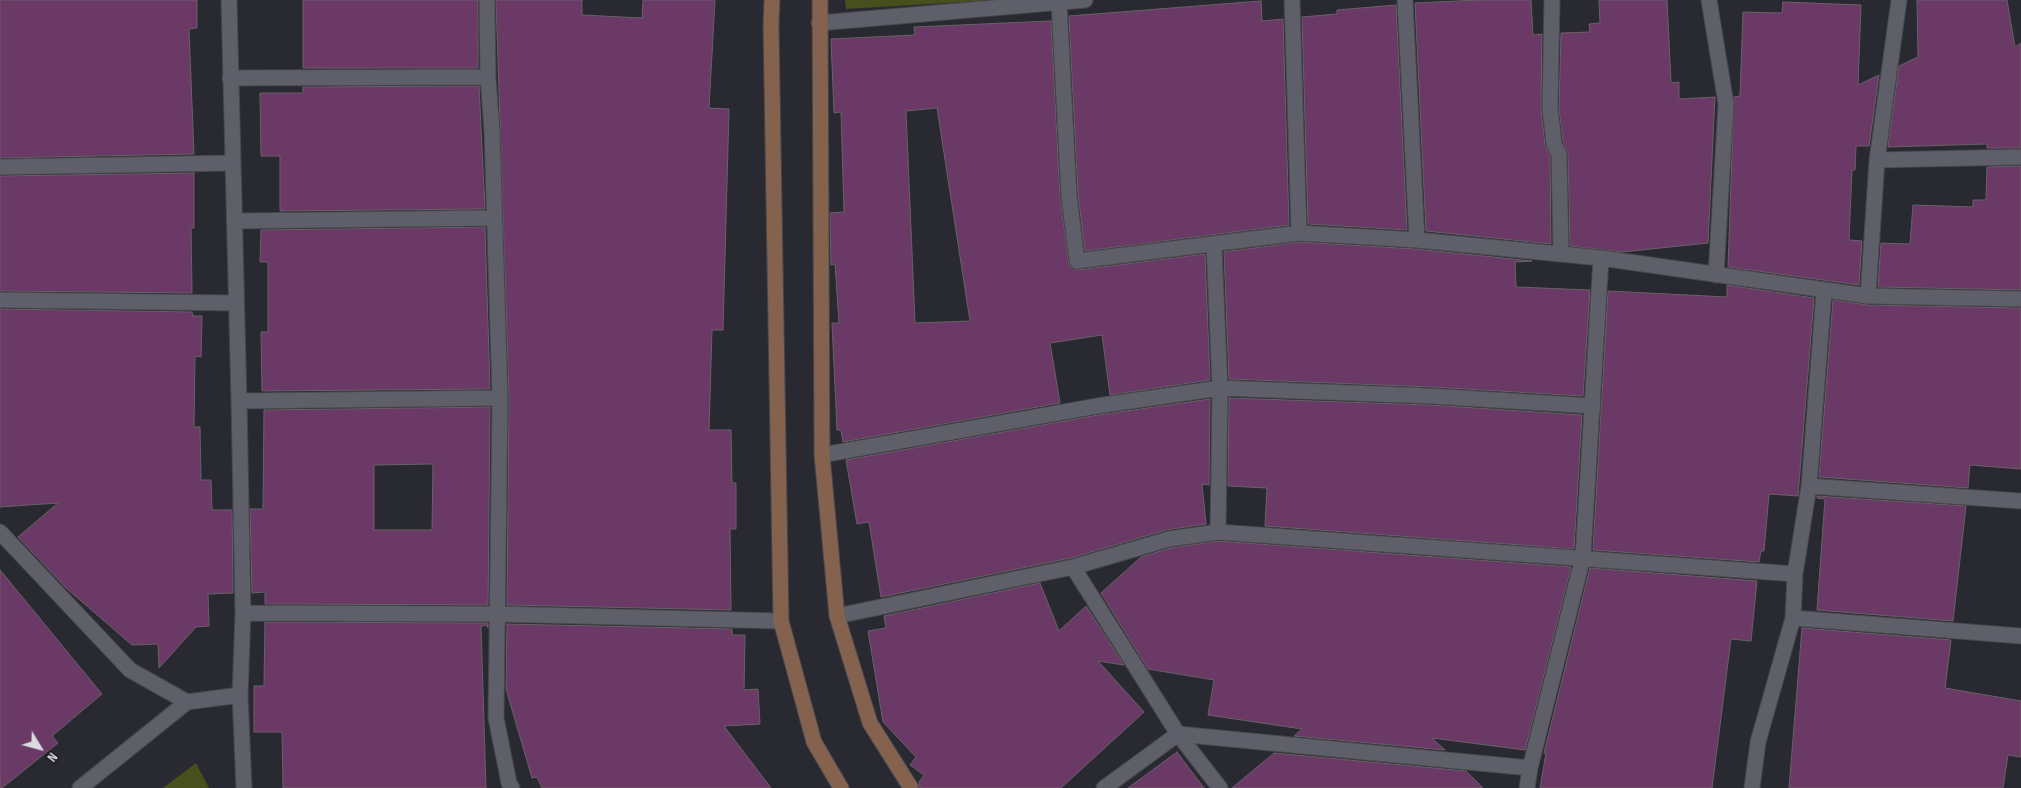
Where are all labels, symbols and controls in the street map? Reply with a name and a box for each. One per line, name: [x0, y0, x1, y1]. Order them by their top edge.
north arrow: [15, 723, 65, 773]
text: N: [43, 749, 61, 765]

